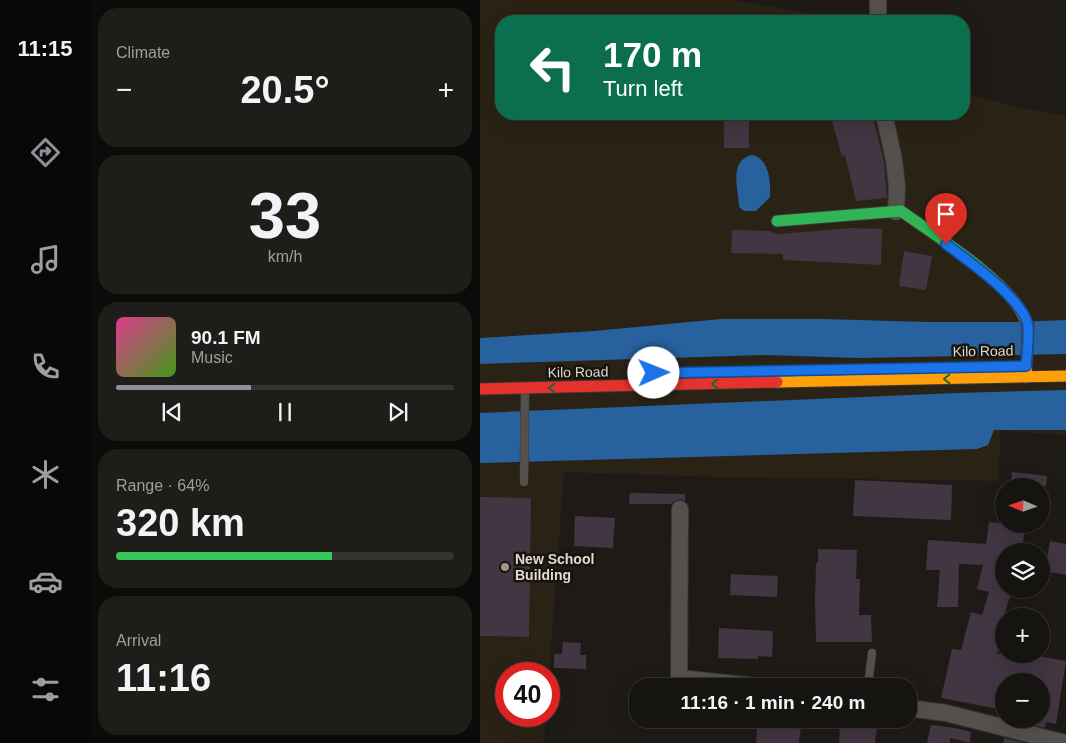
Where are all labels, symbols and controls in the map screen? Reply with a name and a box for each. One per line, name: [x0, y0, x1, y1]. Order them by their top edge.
icon: left: [520, 35, 585, 100]
text: 170 m: [603, 35, 702, 74]
text: 11:15: [17, 36, 73, 61]
text: Climate: [116, 44, 170, 61]
text: 20.5°: [240, 69, 330, 111]
text: −: [116, 74, 132, 105]
text: +: [438, 74, 454, 105]
text: Turn left: [603, 76, 683, 101]
icon: directions: [28, 135, 63, 170]
text: 33: [249, 179, 321, 252]
pin: [925, 193, 967, 244]
icon: arrive: [932, 200, 960, 228]
icon: music: [28, 242, 63, 277]
text: km/h: [268, 248, 302, 265]
text: 90.1 FM: [191, 327, 261, 348]
street label: Kilo Road: [953, 342, 1013, 360]
position arrow: [627, 346, 679, 398]
icon: phone: [28, 349, 63, 384]
text: Music: [191, 349, 233, 366]
street label: Kilo Road: [548, 363, 608, 381]
one-way arrow: [943, 373, 951, 384]
one-way arrow: [711, 379, 718, 389]
one-way arrow: [548, 383, 556, 393]
icon: previous: [158, 398, 186, 426]
icon: pause: [271, 398, 299, 426]
icon: next: [384, 398, 412, 426]
icon: climate: [28, 457, 63, 492]
text: Range · 64%: [116, 477, 209, 494]
north arrow: [995, 478, 1050, 532]
map controls: [995, 478, 1050, 728]
text: 320 km: [116, 502, 245, 544]
button: layers: [995, 543, 1050, 598]
place label: New School Building: [515, 551, 594, 583]
marker: New School Building: [499, 561, 511, 573]
icon: car: [28, 564, 63, 599]
button: +: [995, 608, 1050, 663]
text: Arrival: [116, 632, 161, 649]
text: 11:16: [116, 657, 211, 699]
speed limit sign: 40: [495, 662, 560, 727]
icon: filters: [28, 672, 63, 707]
button: −: [995, 673, 1050, 728]
text: 11:16 · 1 min · 240 m: [681, 692, 865, 713]

